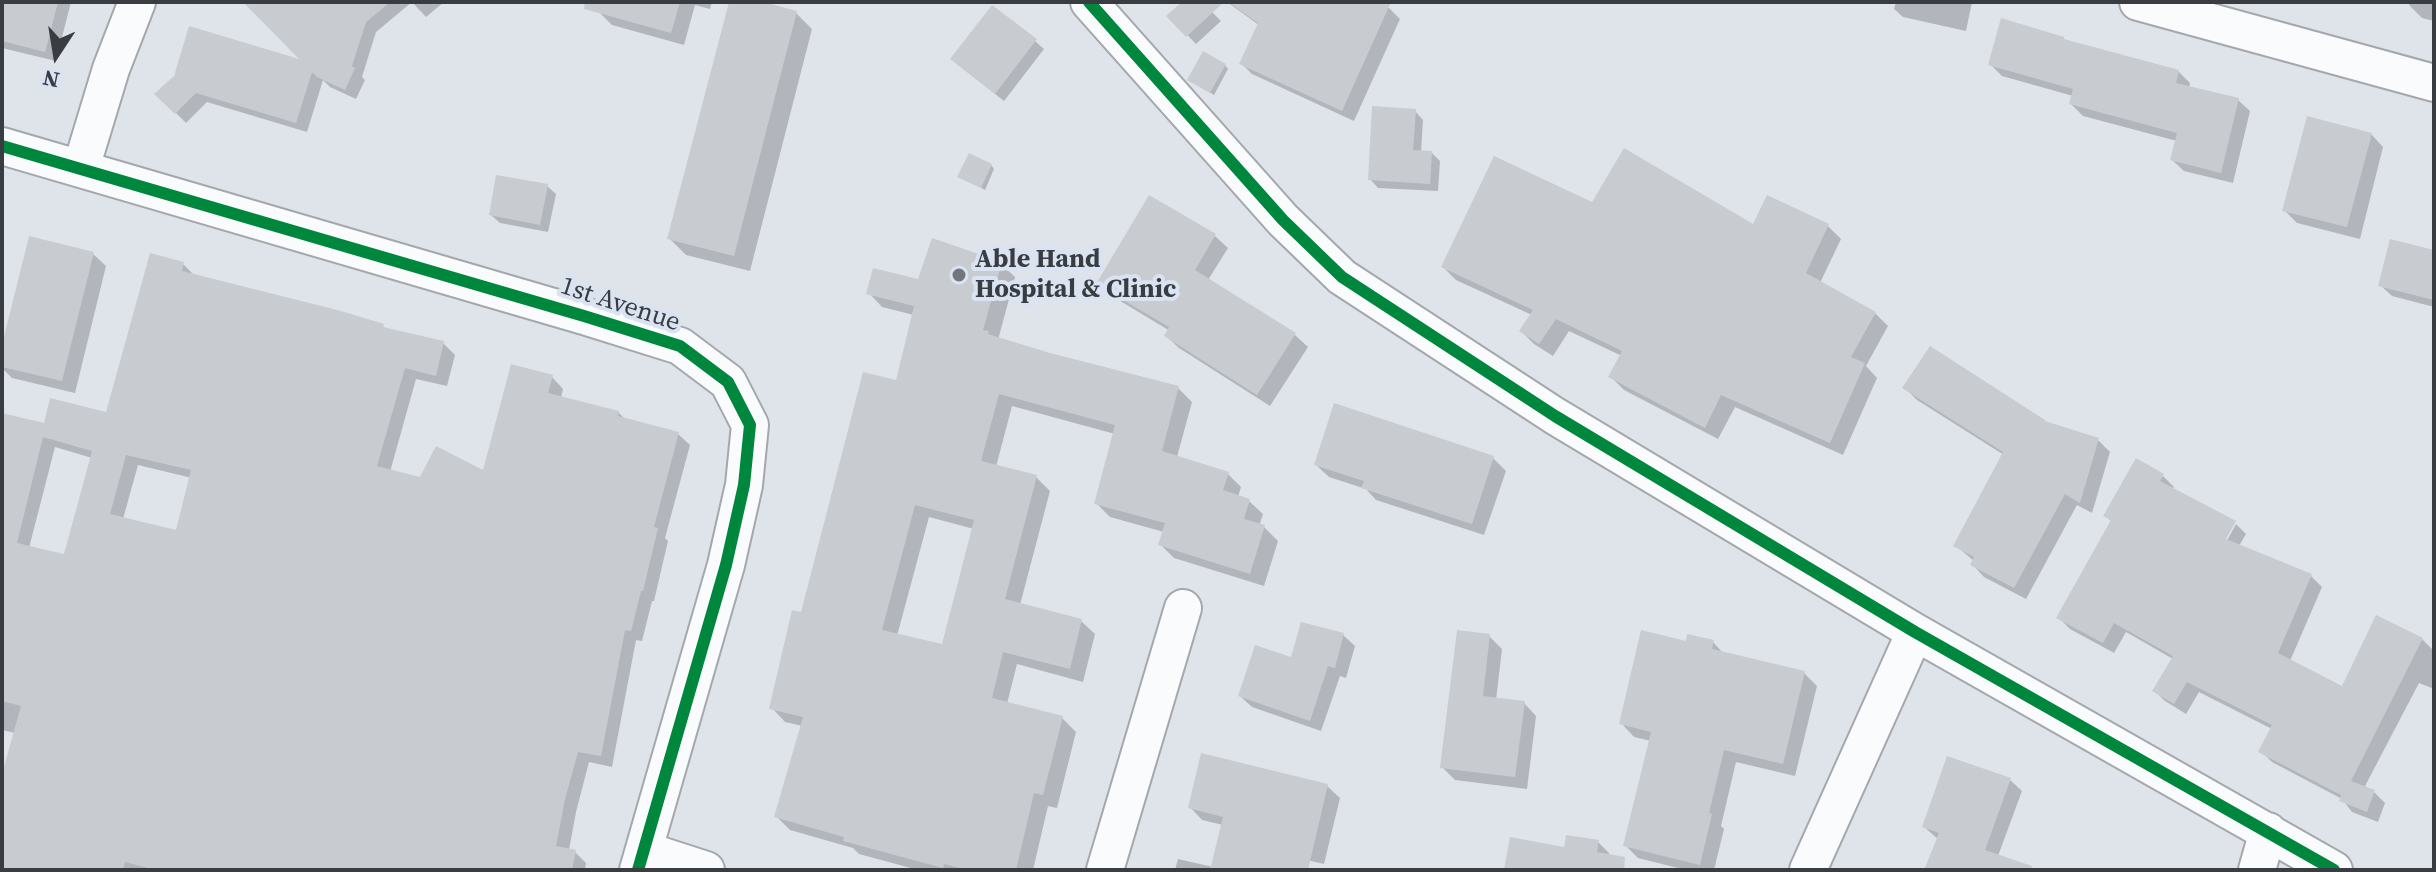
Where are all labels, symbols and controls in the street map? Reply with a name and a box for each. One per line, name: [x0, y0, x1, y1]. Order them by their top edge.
north arrow: [16, 16, 96, 96]
text: N: [40, 63, 62, 96]
place label: Able Hand Hospital & Clinic: [975, 244, 1176, 306]
marker: Able Hand Hospital & Clinic: [950, 266, 968, 284]
street label: 1st Avenue: [556, 271, 684, 339]

